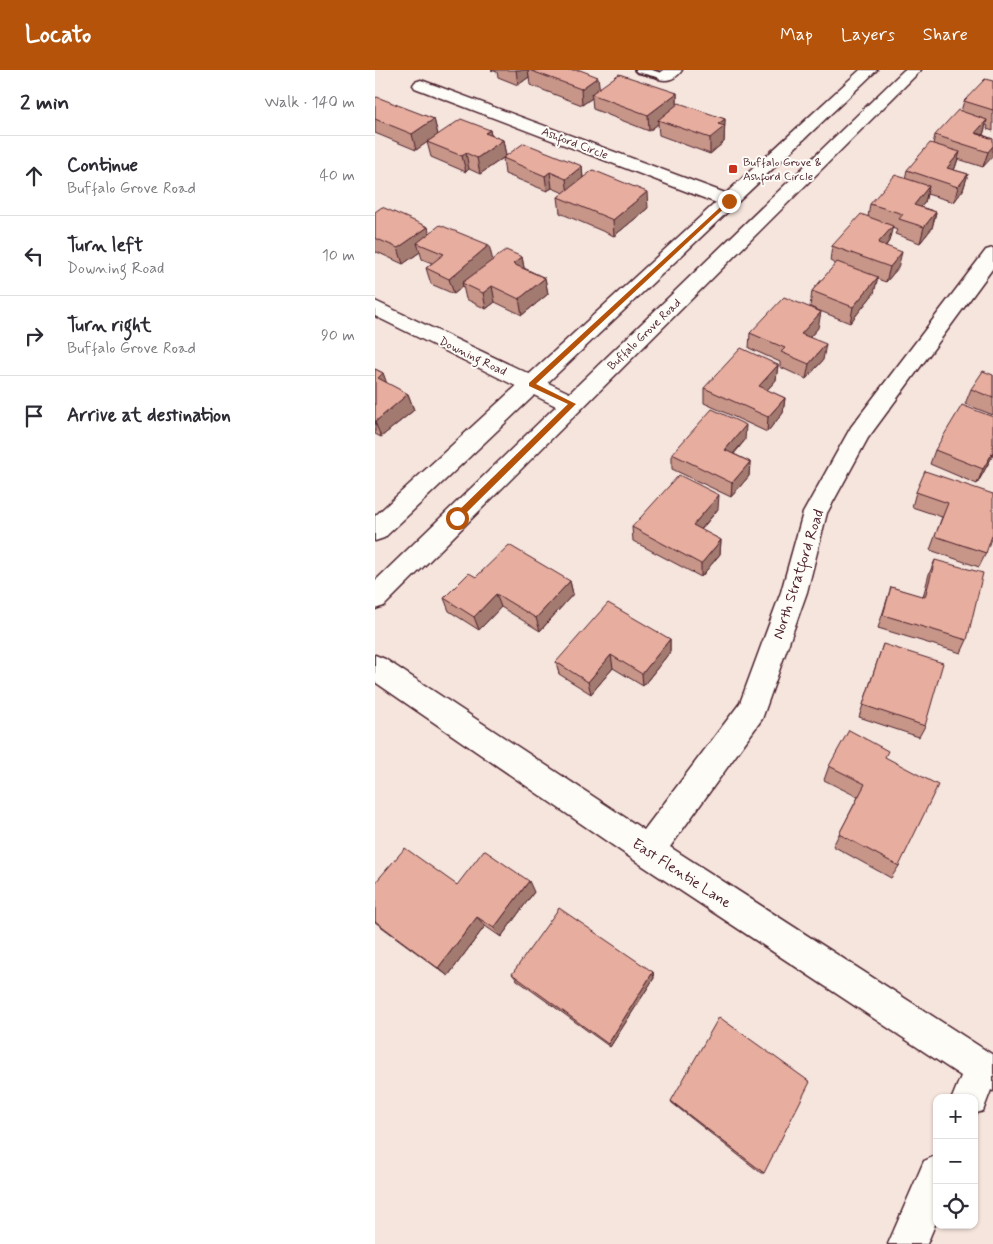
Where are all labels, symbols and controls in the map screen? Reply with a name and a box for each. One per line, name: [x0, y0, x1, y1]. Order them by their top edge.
text: Locato: [25, 20, 91, 51]
text: Map: [780, 23, 813, 47]
text: Layers: [841, 23, 895, 47]
text: Share: [923, 23, 968, 47]
text: 2 min: [20, 89, 69, 117]
text: Walk · 140 m: [265, 92, 355, 113]
street label: Ashford Circle: [539, 124, 610, 165]
text: Continue: [67, 153, 138, 178]
place label: Buffalo Grove & Ashford Circle: [743, 155, 822, 186]
icon: ahead: [20, 162, 48, 190]
marker: Buffalo Grove & Ashford Circle: [727, 163, 739, 175]
text: 40 m: [319, 165, 355, 186]
text: Buffalo Grove Road: [67, 178, 196, 199]
route end: [718, 190, 741, 213]
text: Turn left: [67, 233, 143, 258]
icon: left: [20, 242, 48, 270]
text: 10 m: [322, 245, 355, 266]
text: Downing Road: [67, 258, 164, 279]
street label: Buffalo Grove Road: [604, 295, 685, 374]
text: Turn right: [67, 313, 151, 338]
icon: right: [20, 322, 48, 350]
text: 90 m: [321, 325, 355, 346]
street label: Downing Road: [436, 334, 509, 381]
text: Buffalo Grove Road: [67, 338, 196, 359]
icon: arrive: [20, 402, 48, 430]
text: Arrive at destination: [67, 403, 231, 428]
route start: [446, 507, 469, 530]
street label: North Stratford Road: [769, 507, 831, 642]
street label: East Flentie Lane: [628, 834, 735, 913]
map controls: [933, 1094, 978, 1229]
button: +: [933, 1094, 978, 1139]
button: −: [933, 1139, 978, 1184]
button: locate: [933, 1184, 978, 1229]

